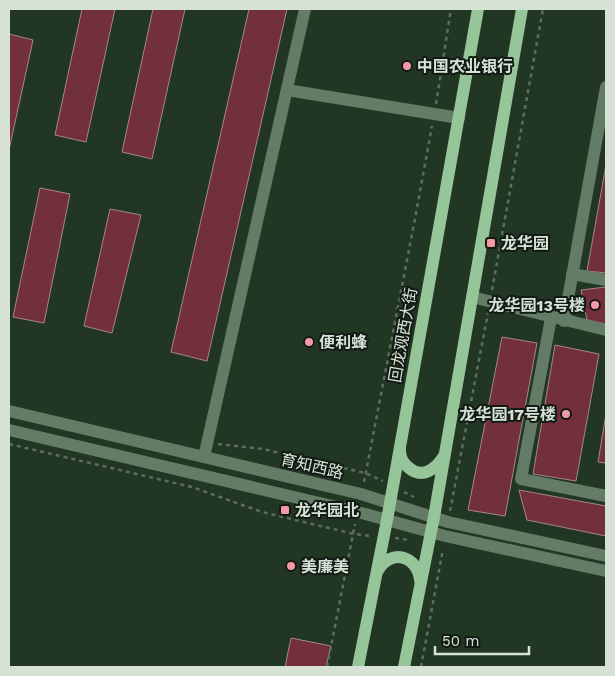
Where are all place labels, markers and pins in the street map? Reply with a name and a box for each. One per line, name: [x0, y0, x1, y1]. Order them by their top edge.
place label: 中国农业银行: [417, 57, 513, 76]
marker: 中国农业银行: [401, 60, 413, 72]
place label: 龙华园: [501, 234, 549, 253]
marker: 龙华园: [485, 237, 497, 249]
place label: 龙华园13号楼: [489, 296, 585, 315]
marker: 龙华园13号楼: [589, 299, 601, 311]
place label: 便利蜂: [319, 333, 367, 352]
marker: 便利蜂: [303, 336, 315, 348]
place label: 龙华园17号楼: [459, 405, 556, 424]
marker: 龙华园17号楼: [560, 408, 572, 420]
place label: 龙华园北: [295, 501, 359, 520]
marker: 龙华园北: [279, 504, 291, 516]
place label: 美廉美: [301, 557, 349, 576]
marker: 美廉美: [285, 560, 297, 572]

